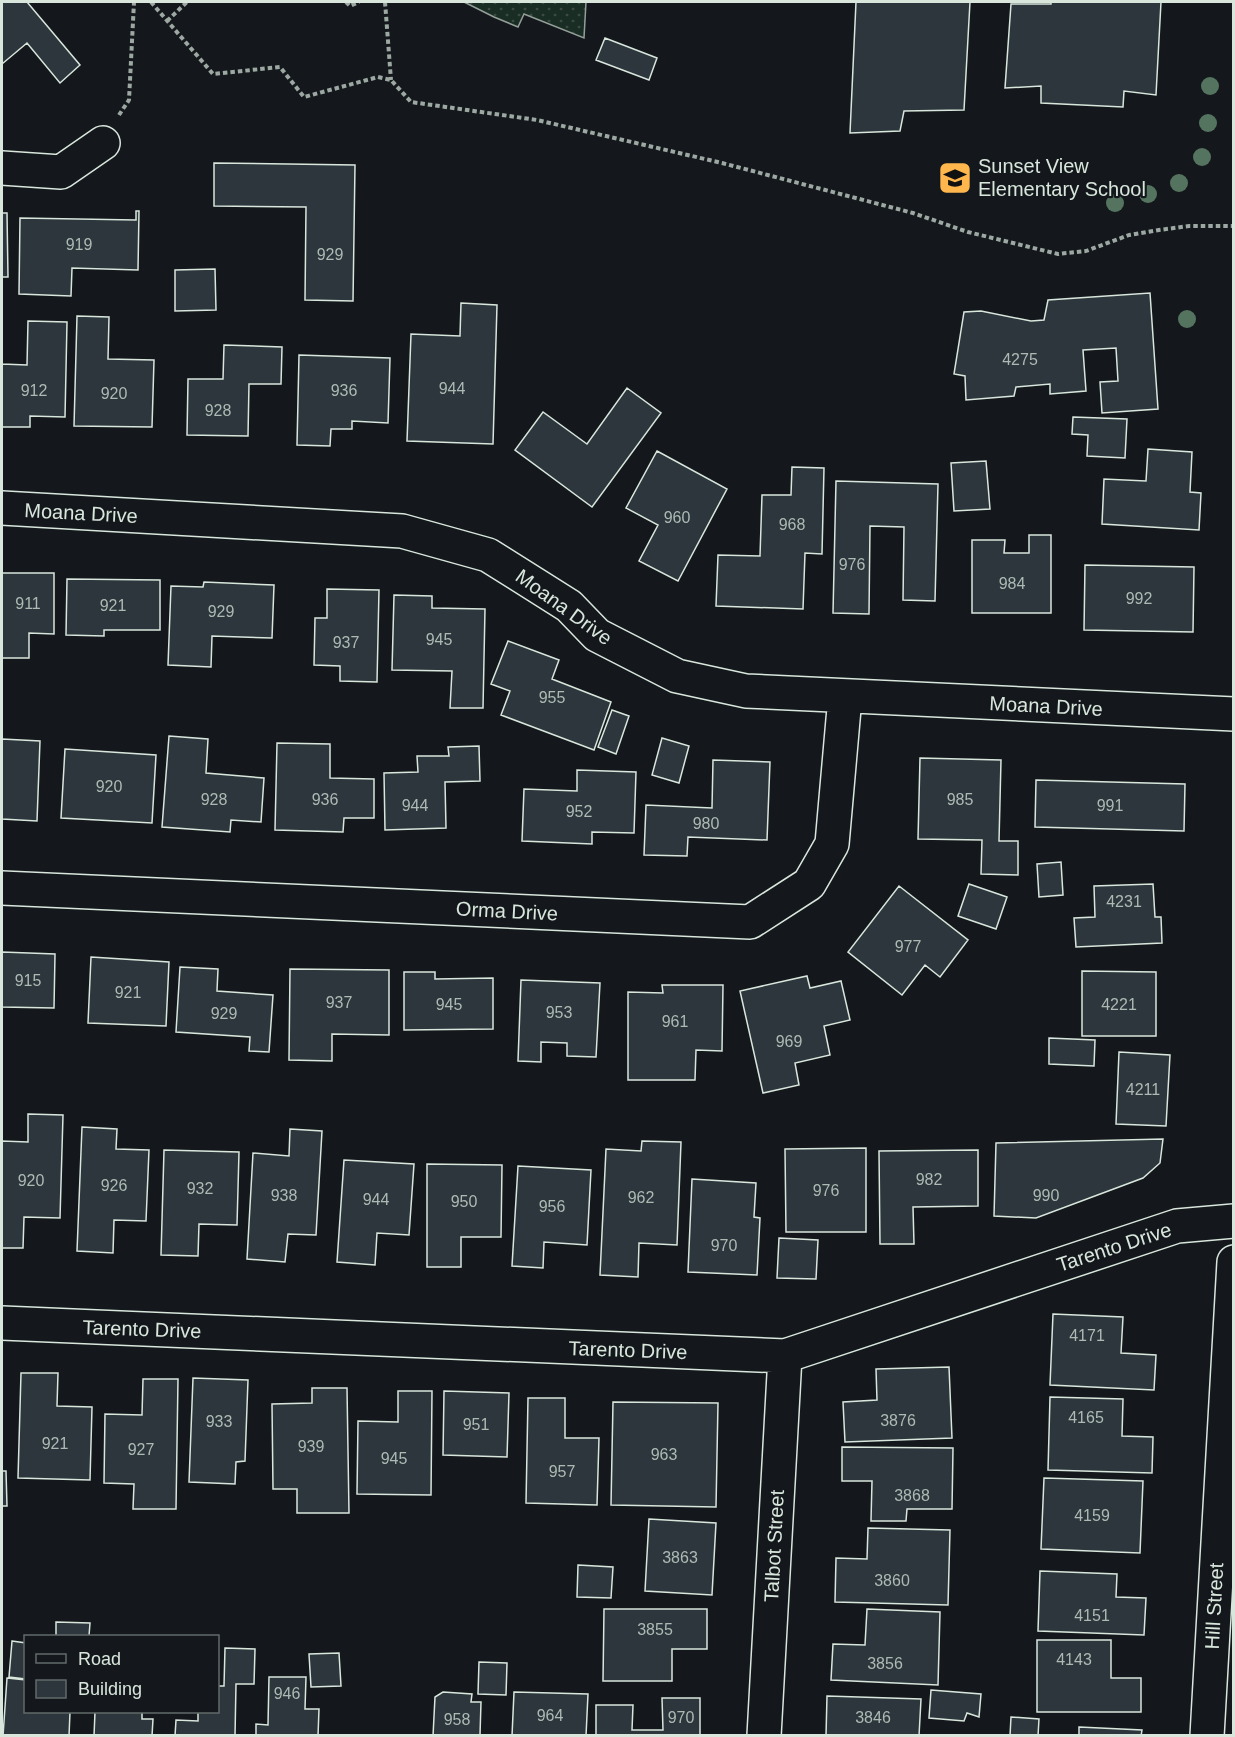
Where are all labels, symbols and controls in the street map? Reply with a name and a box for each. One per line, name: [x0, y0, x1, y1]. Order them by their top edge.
place label: Sunset View Elementary School: [978, 155, 1146, 200]
school or university icon: Sunset View Elementary School: [937, 160, 973, 196]
house number: 919: [66, 236, 92, 253]
house number: 929: [317, 246, 343, 263]
house number: 4275: [1002, 351, 1038, 368]
house number: 944: [439, 380, 465, 397]
house number: 912: [21, 382, 47, 399]
house number: 936: [331, 382, 357, 399]
house number: 920: [101, 385, 127, 402]
house number: 928: [205, 402, 231, 419]
street label: Moana Drive: [24, 499, 138, 527]
house number: 960: [664, 509, 690, 526]
house number: 968: [779, 516, 805, 533]
house number: 976: [839, 556, 865, 573]
street label: Moana Drive: [512, 565, 616, 649]
house number: 984: [999, 575, 1025, 592]
house number: 992: [1126, 590, 1152, 607]
house number: 911: [15, 595, 41, 612]
house number: 921: [100, 597, 126, 614]
house number: 929: [208, 603, 234, 620]
house number: 945: [426, 631, 452, 648]
house number: 937: [333, 634, 359, 651]
house number: 955: [539, 689, 565, 706]
street label: Moana Drive: [989, 692, 1103, 720]
house number: 920: [96, 778, 122, 795]
house number: 928: [201, 791, 227, 808]
house number: 936: [312, 791, 338, 808]
house number: 985: [947, 791, 973, 808]
house number: 944: [402, 797, 428, 814]
house number: 991: [1097, 797, 1123, 814]
house number: 952: [566, 803, 592, 820]
house number: 980: [693, 815, 719, 832]
house number: 4231: [1106, 893, 1142, 910]
street label: Orma Drive: [455, 897, 559, 925]
house number: 977: [895, 938, 921, 955]
house number: 915: [15, 972, 41, 989]
house number: 921: [115, 984, 141, 1001]
house number: 937: [326, 994, 352, 1011]
house number: 945: [436, 996, 462, 1013]
house number: 4221: [1101, 996, 1137, 1013]
house number: 953: [546, 1004, 572, 1021]
house number: 929: [211, 1005, 237, 1022]
house number: 961: [662, 1013, 688, 1030]
house number: 969: [776, 1033, 802, 1050]
house number: 4211: [1126, 1081, 1160, 1098]
house number: 982: [916, 1171, 942, 1188]
house number: 920: [18, 1172, 44, 1189]
house number: 926: [101, 1177, 127, 1194]
house number: 932: [187, 1180, 213, 1197]
house number: 976: [813, 1182, 839, 1199]
house number: 938: [271, 1187, 297, 1204]
house number: 990: [1033, 1187, 1059, 1204]
house number: 962: [628, 1189, 654, 1206]
house number: 944: [363, 1191, 389, 1208]
house number: 950: [451, 1193, 477, 1210]
house number: 956: [539, 1198, 565, 1215]
street label: Tarento Drive: [1054, 1218, 1174, 1276]
house number: 970: [711, 1237, 737, 1254]
street label: Tarento Drive: [82, 1316, 202, 1342]
house number: 4171: [1069, 1327, 1105, 1344]
street label: Tarento Drive: [568, 1337, 688, 1363]
house number: 4165: [1068, 1409, 1104, 1426]
house number: 3876: [880, 1412, 916, 1429]
house number: 933: [206, 1413, 232, 1430]
house number: 951: [463, 1416, 489, 1433]
house number: 921: [42, 1435, 68, 1452]
house number: 939: [298, 1438, 324, 1455]
house number: 927: [128, 1441, 154, 1458]
house number: 963: [651, 1446, 677, 1463]
house number: 945: [381, 1450, 407, 1467]
house number: 957: [549, 1463, 575, 1480]
house number: 3868: [894, 1487, 930, 1504]
street label: Talbot Street: [760, 1489, 788, 1603]
house number: 4159: [1074, 1507, 1110, 1524]
house number: 3863: [662, 1549, 698, 1566]
street label: Hill Street: [1201, 1562, 1227, 1650]
house number: 3860: [874, 1572, 910, 1589]
house number: 4151: [1074, 1607, 1110, 1624]
house number: 3855: [637, 1621, 673, 1638]
legend: [24, 1635, 219, 1713]
text: Road: [78, 1649, 121, 1669]
house number: 4143: [1056, 1651, 1092, 1668]
house number: 3856: [867, 1655, 903, 1672]
text: Building: [78, 1679, 142, 1699]
house number: 946: [274, 1685, 300, 1702]
house number: 964: [537, 1707, 563, 1724]
house number: 970: [668, 1709, 694, 1726]
house number: 3846: [855, 1709, 891, 1726]
house number: 958: [444, 1711, 470, 1728]

